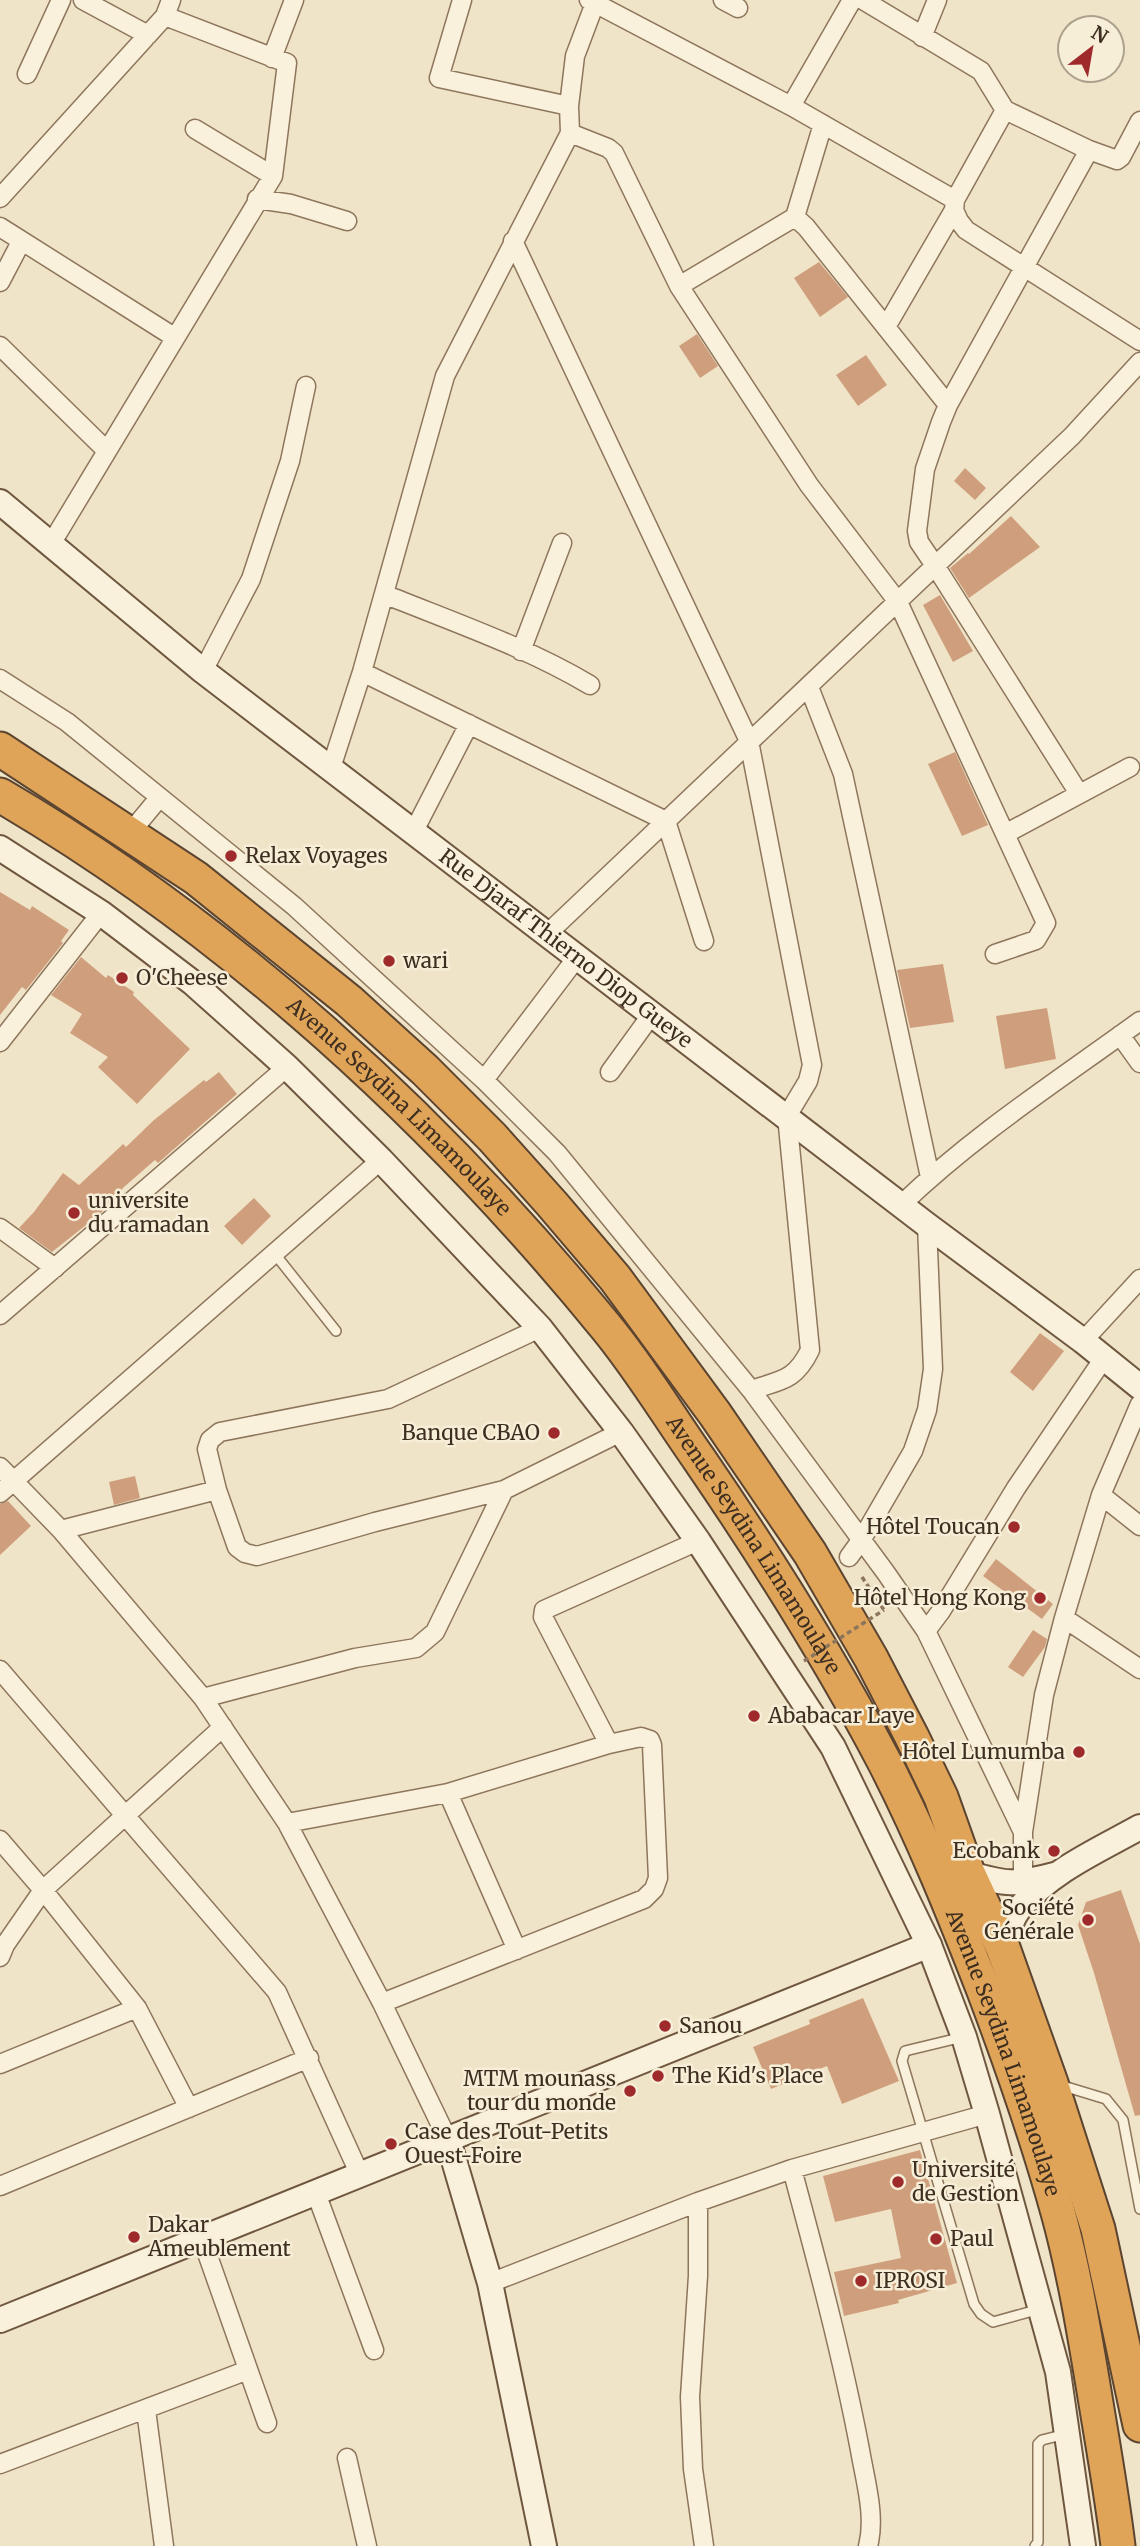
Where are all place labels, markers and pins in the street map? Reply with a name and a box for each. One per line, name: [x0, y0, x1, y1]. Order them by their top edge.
place label: Relax Voyages: [245, 842, 388, 869]
marker: Relax Voyages: [223, 848, 239, 864]
place label: wari: [402, 947, 448, 974]
marker: wari: [381, 953, 397, 969]
place label: O'Cheese: [136, 964, 228, 991]
marker: O'Cheese: [114, 970, 130, 986]
place label: universite du ramadan: [88, 1187, 210, 1238]
marker: universite du ramadan: [66, 1205, 82, 1221]
place label: Banque CBAO: [401, 1419, 540, 1446]
marker: Banque CBAO: [546, 1425, 562, 1441]
place label: Hôtel Toucan: [866, 1513, 1000, 1540]
marker: Hôtel Toucan: [1006, 1519, 1022, 1535]
place label: Hôtel Hong Kong: [854, 1584, 1026, 1611]
marker: Hôtel Hong Kong: [1032, 1590, 1048, 1606]
place label: Ababacar Laye: [767, 1702, 915, 1729]
marker: Ababacar Laye: [746, 1708, 762, 1724]
place label: Hôtel Lumumba: [902, 1738, 1065, 1765]
marker: Hôtel Lumumba: [1071, 1744, 1087, 1760]
place label: Ecobank: [953, 1837, 1041, 1864]
marker: Ecobank: [1046, 1843, 1062, 1859]
place label: Société Générale: [984, 1894, 1074, 1945]
marker: Société Générale: [1080, 1912, 1096, 1928]
place label: Sanou: [679, 2012, 742, 2039]
marker: Sanou: [657, 2018, 673, 2034]
place label: The Kid's Place: [672, 2062, 823, 2089]
place label: MTM mounass tour du monde: [463, 2065, 616, 2116]
marker: The Kid's Place: [650, 2068, 666, 2084]
marker: MTM mounass tour du monde: [622, 2083, 638, 2099]
place label: Case des Tout-Petits Ouest-Foire: [405, 2118, 608, 2169]
marker: Case des Tout-Petits Ouest-Foire: [383, 2136, 399, 2152]
place label: Université de Gestion: [912, 2156, 1019, 2207]
marker: Université de Gestion: [890, 2174, 906, 2190]
place label: Dakar Ameublement: [147, 2211, 291, 2262]
place label: Paul: [950, 2225, 994, 2252]
marker: Dakar Ameublement: [126, 2229, 142, 2245]
marker: Paul: [928, 2231, 944, 2247]
place label: IPROSI: [875, 2267, 945, 2294]
marker: IPROSI: [853, 2273, 869, 2289]

